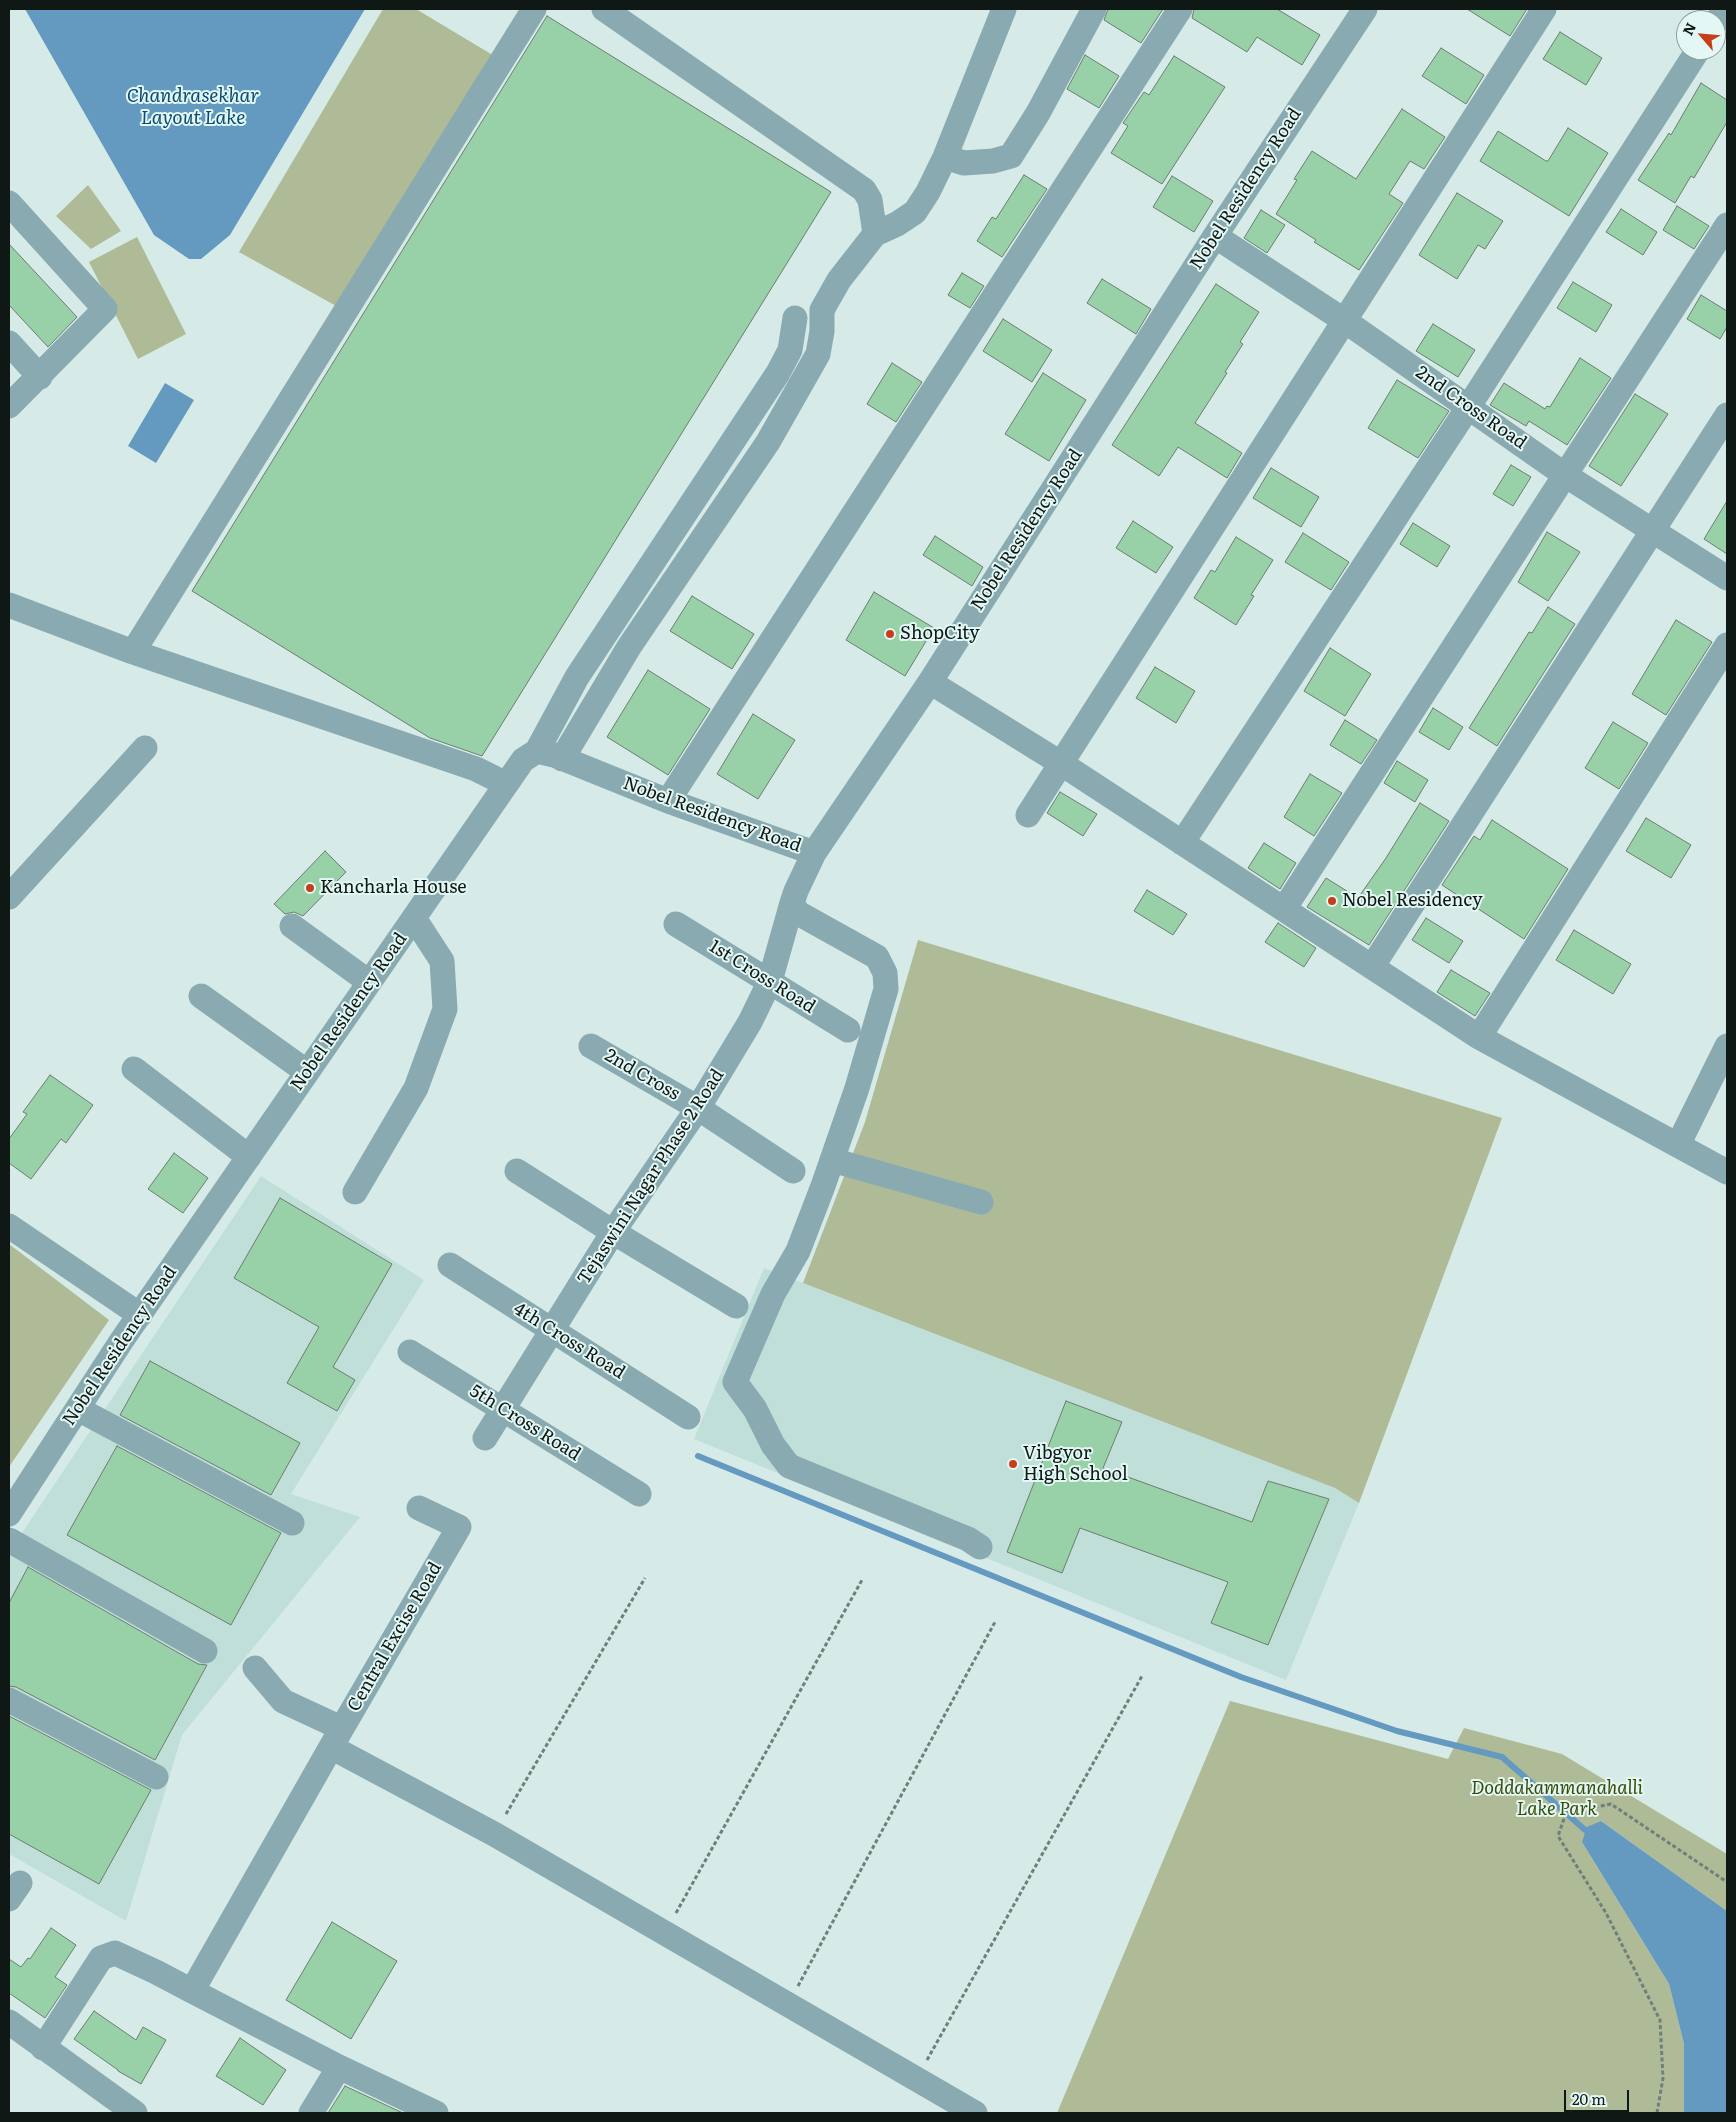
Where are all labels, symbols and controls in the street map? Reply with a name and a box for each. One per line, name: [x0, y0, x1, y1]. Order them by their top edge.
north arrow: [1676, 10, 1726, 60]
text: N: [1677, 19, 1700, 38]
water label: Chandrasekhar Layout Lake: [127, 85, 259, 129]
street label: Nobel Residency Road: [1186, 104, 1306, 274]
street label: 2nd Cross Road: [1411, 362, 1531, 454]
street label: Nobel Residency Road: [967, 445, 1087, 615]
place label: ShopCity: [900, 623, 980, 645]
marker: ShopCity: [884, 628, 896, 640]
street label: Nobel Residency Road: [620, 773, 804, 857]
place label: Kancharla House: [320, 877, 467, 899]
marker: Kancharla House: [304, 882, 316, 894]
place label: Nobel Residency: [1342, 890, 1483, 912]
marker: Nobel Residency: [1326, 895, 1338, 907]
street label: Nobel Residency Road: [286, 929, 412, 1095]
street label: 1st Cross Road: [705, 936, 819, 1018]
street label: 2nd Cross: [601, 1045, 683, 1105]
street label: Tejaswini Nagar Phase 2 Road: [573, 1065, 729, 1289]
street label: Nobel Residency Road: [59, 1262, 181, 1430]
street label: 4th Cross Road: [509, 1298, 629, 1384]
street label: 5th Cross Road: [466, 1380, 584, 1466]
place label: Vibgyor High School: [1023, 1443, 1128, 1486]
marker: Vibgyor High School: [1007, 1458, 1019, 1470]
street label: Central Excise Road: [343, 1558, 447, 1716]
park label: Doddakammanahalli Lake Park: [1471, 1778, 1643, 1820]
scale bar: [1566, 2080, 1631, 2112]
text: 20 m: [1572, 2087, 1606, 2110]

